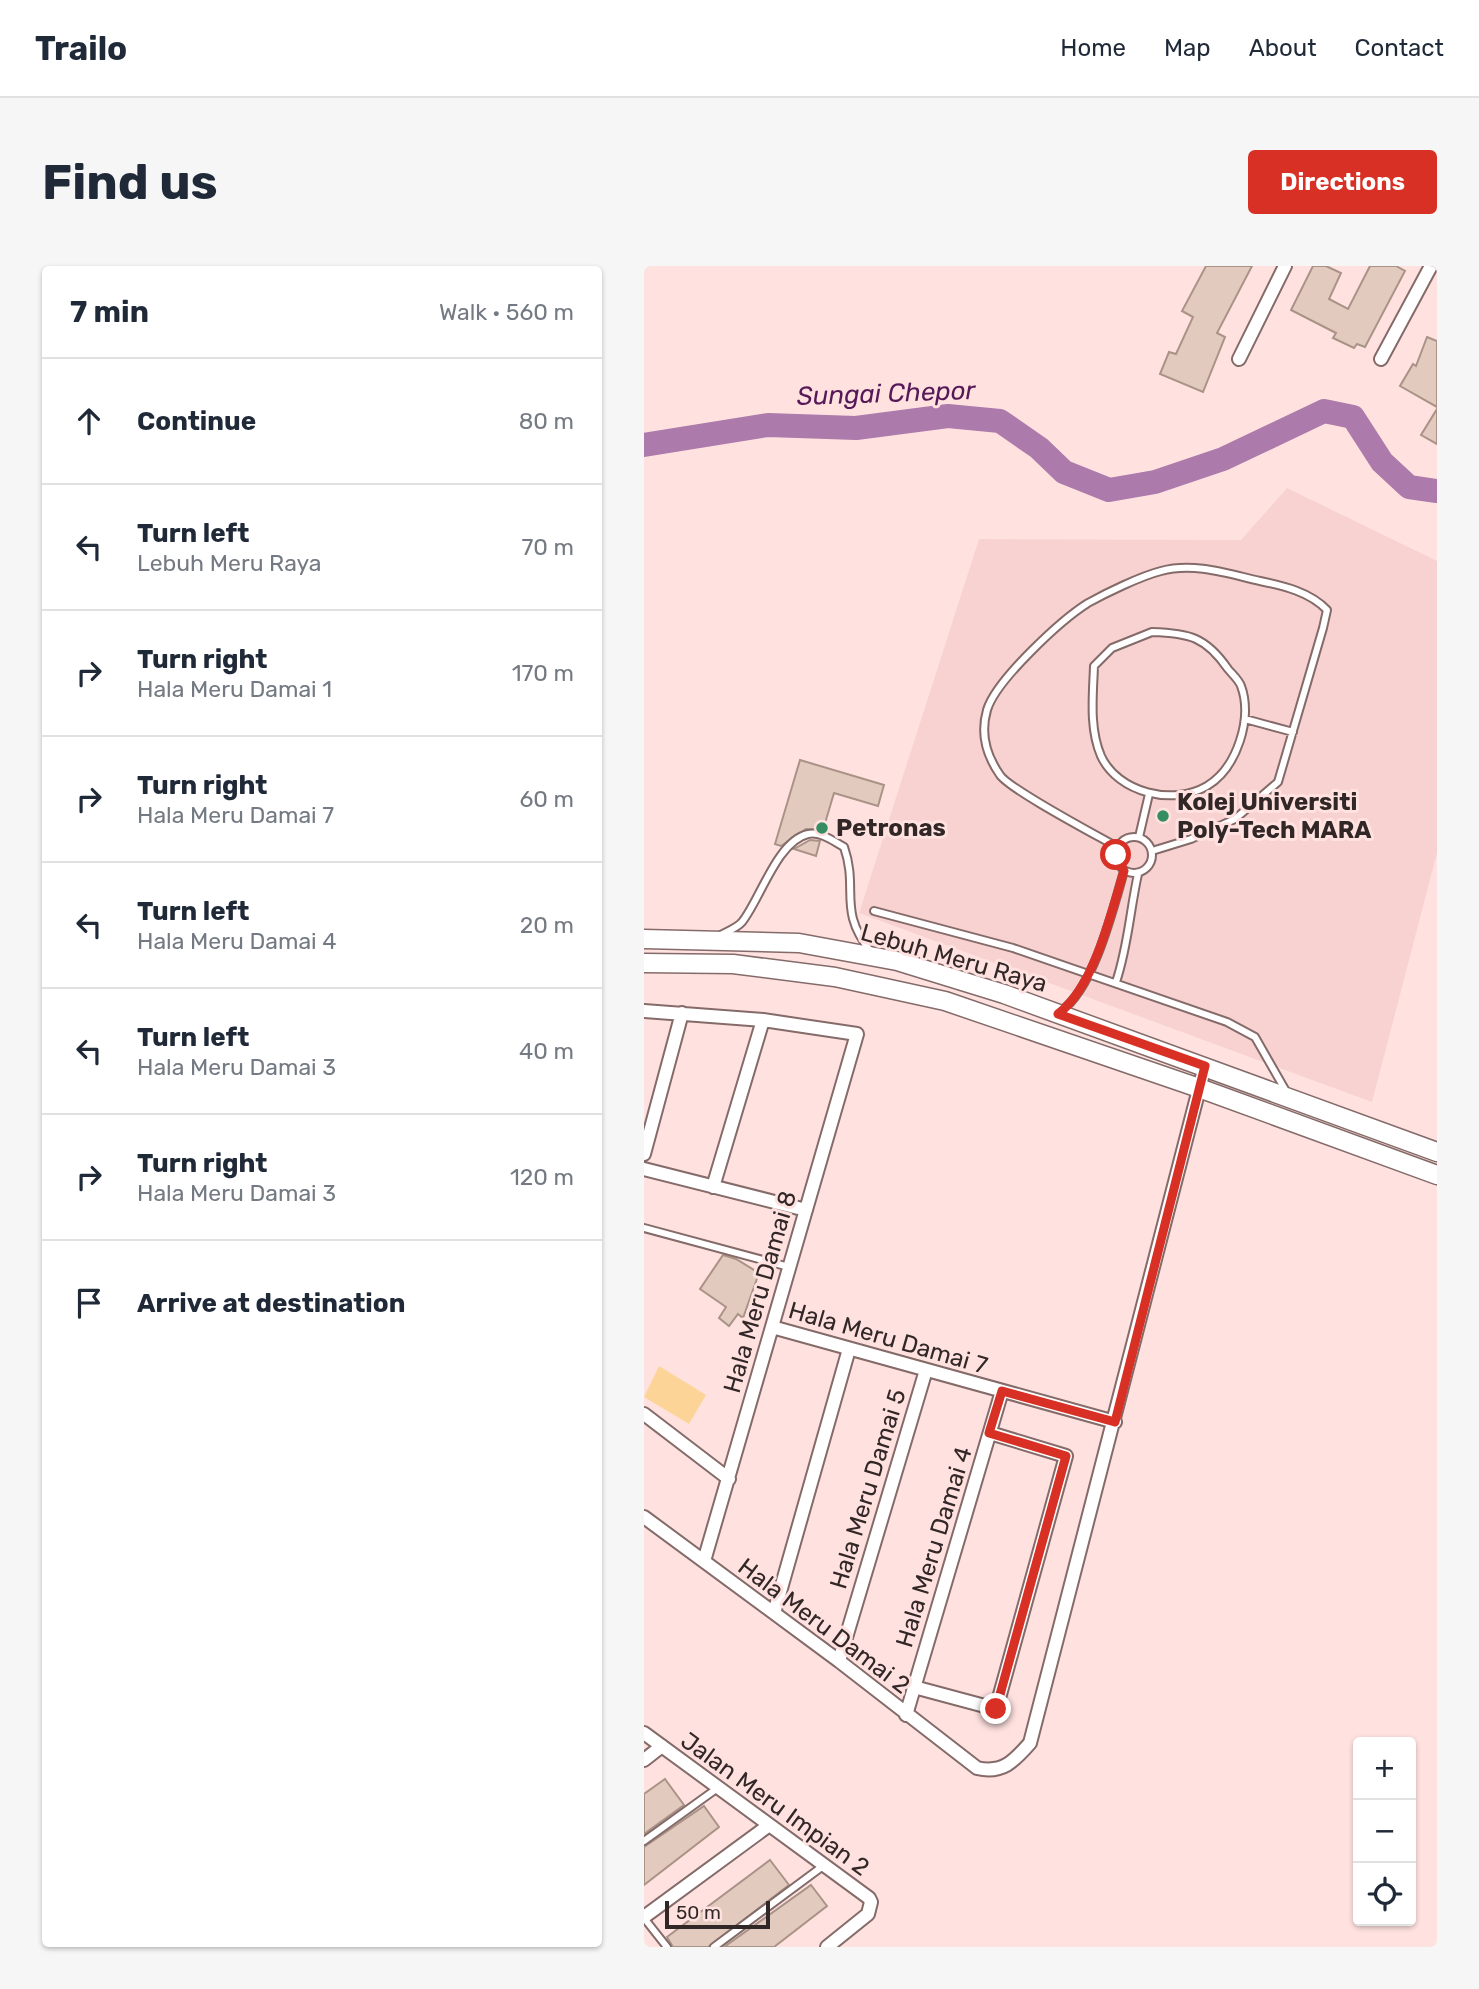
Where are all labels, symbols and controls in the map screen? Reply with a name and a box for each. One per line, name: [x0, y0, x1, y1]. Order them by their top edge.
text: Trailo: [35, 29, 127, 68]
text: Home: [1060, 34, 1126, 62]
text: Map: [1164, 34, 1211, 62]
text: About: [1249, 34, 1317, 62]
text: Contact: [1355, 34, 1444, 62]
button: Directions: [1248, 150, 1437, 214]
text: Find us: [42, 153, 218, 211]
text: 7 min: [70, 294, 149, 330]
text: Walk · 560 m: [439, 298, 574, 326]
water label: Sungai Chepor: [796, 375, 977, 412]
icon: ahead: [70, 402, 108, 440]
text: Continue: [137, 406, 256, 437]
text: 80 m: [519, 407, 574, 435]
text: Turn left: [137, 518, 249, 549]
icon: left: [70, 528, 108, 566]
text: 70 m: [522, 533, 574, 561]
text: Lebuh Meru Raya: [137, 549, 322, 577]
text: Turn right: [137, 644, 267, 675]
icon: right: [70, 654, 108, 692]
text: 170 m: [512, 659, 574, 687]
text: Hala Meru Damai 1: [137, 675, 332, 703]
text: Turn right: [137, 770, 267, 801]
icon: right: [70, 780, 108, 818]
text: 60 m: [519, 785, 574, 813]
place label: Kolej Universiti Poly-Tech MARA: [1177, 788, 1371, 844]
text: Hala Meru Damai 7: [137, 801, 334, 829]
marker: Kolej Universiti Poly-Tech MARA: [1155, 808, 1171, 824]
place label: Petronas: [836, 814, 946, 842]
marker: Petronas: [814, 820, 830, 836]
route start: [1100, 839, 1131, 870]
text: Turn left: [137, 896, 249, 927]
icon: left: [70, 906, 108, 944]
text: 20 m: [520, 911, 574, 939]
street label: Lebuh Meru Raya: [858, 918, 1050, 998]
text: Hala Meru Damai 4: [137, 927, 337, 955]
text: Turn left: [137, 1022, 249, 1053]
icon: left: [70, 1032, 108, 1070]
text: 40 m: [519, 1037, 574, 1065]
text: Hala Meru Damai 3: [137, 1053, 336, 1081]
text: Turn right: [137, 1148, 267, 1179]
icon: right: [70, 1158, 108, 1196]
text: 120 m: [510, 1163, 574, 1191]
text: Hala Meru Damai 3: [137, 1179, 336, 1207]
street label: Hala Meru Damai 8: [718, 1188, 802, 1396]
icon: arrive: [70, 1284, 108, 1322]
text: Arrive at destination: [137, 1288, 405, 1319]
street label: Hala Meru Damai 7: [785, 1296, 991, 1380]
street label: Hala Meru Damai 5: [824, 1386, 912, 1592]
street label: Hala Meru Damai 4: [890, 1443, 978, 1651]
street label: Hala Meru Damai 2: [733, 1552, 915, 1700]
route end: [980, 1693, 1011, 1724]
street label: Jalan Meru Impian 2: [676, 1726, 874, 1882]
map controls: [1353, 1737, 1416, 1926]
button: +: [1353, 1737, 1416, 1800]
button: −: [1353, 1800, 1416, 1863]
button: locate: [1353, 1863, 1416, 1926]
scale bar: [665, 1898, 770, 1930]
text: 50 m: [676, 1901, 721, 1924]

